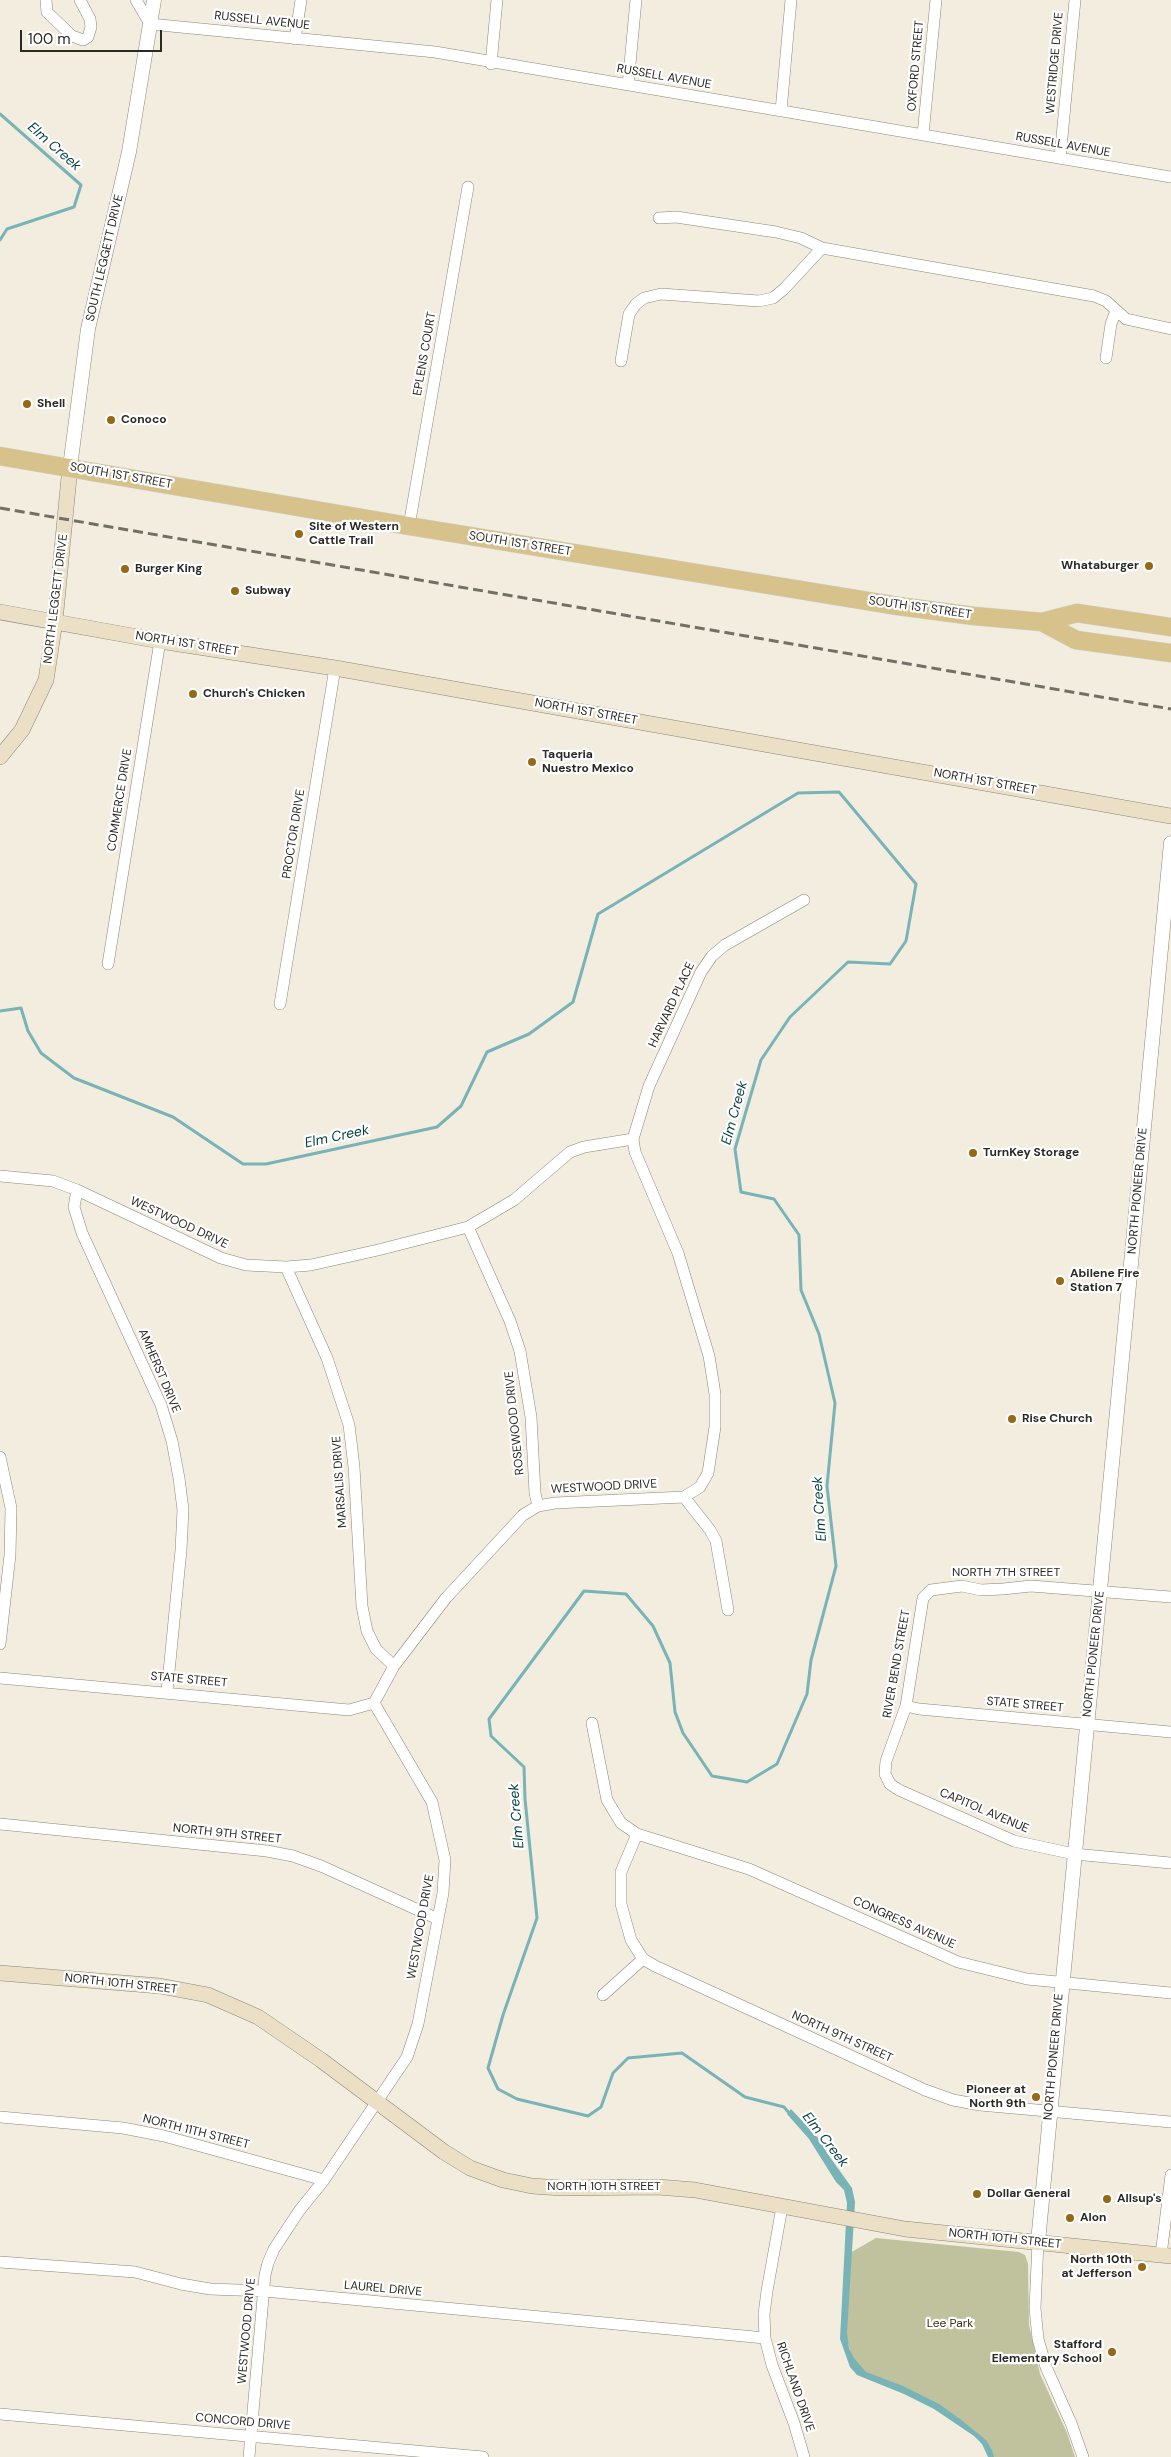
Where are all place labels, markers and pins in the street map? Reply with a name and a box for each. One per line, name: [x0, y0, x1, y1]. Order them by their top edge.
place label: Shell: [37, 397, 65, 411]
marker: Shell: [21, 398, 33, 410]
place label: Conoco: [121, 413, 167, 427]
marker: Conoco: [105, 414, 117, 426]
place label: Site of Western Cattle Trail: [309, 520, 399, 548]
marker: Site of Western Cattle Trail: [293, 528, 305, 540]
place label: Whataburger: [1061, 559, 1139, 573]
marker: Whataburger: [1143, 560, 1155, 572]
place label: Burger King: [135, 562, 202, 576]
marker: Burger King: [119, 563, 131, 575]
place label: Subway: [245, 584, 291, 598]
marker: Subway: [229, 585, 241, 597]
place label: Church's Chicken: [203, 687, 305, 701]
marker: Church's Chicken: [187, 688, 199, 700]
place label: Taqueria Nuestro Mexico: [542, 748, 634, 776]
marker: Taqueria Nuestro Mexico: [526, 756, 538, 768]
place label: TurnKey Storage: [983, 1146, 1079, 1160]
marker: TurnKey Storage: [967, 1147, 979, 1159]
place label: Abilene Fire Station 7: [1070, 1267, 1140, 1295]
marker: Abilene Fire Station 7: [1054, 1275, 1066, 1287]
place label: Rise Church: [1022, 1412, 1092, 1426]
marker: Rise Church: [1006, 1413, 1018, 1425]
place label: Pioneer at North 9th: [966, 2083, 1026, 2111]
marker: Pioneer at North 9th: [1030, 2091, 1042, 2103]
place label: Dollar General: [987, 2187, 1070, 2201]
marker: Dollar General: [971, 2188, 983, 2200]
place label: Allsup's: [1117, 2192, 1162, 2206]
marker: Allsup's: [1101, 2193, 1113, 2205]
place label: Alon: [1080, 2211, 1106, 2225]
marker: Alon: [1064, 2212, 1076, 2224]
place label: North 10th at Jefferson: [1061, 2253, 1132, 2281]
marker: North 10th at Jefferson: [1136, 2261, 1148, 2273]
place label: Stafford Elementary School: [992, 2338, 1102, 2366]
marker: Stafford Elementary School: [1106, 2346, 1118, 2358]

